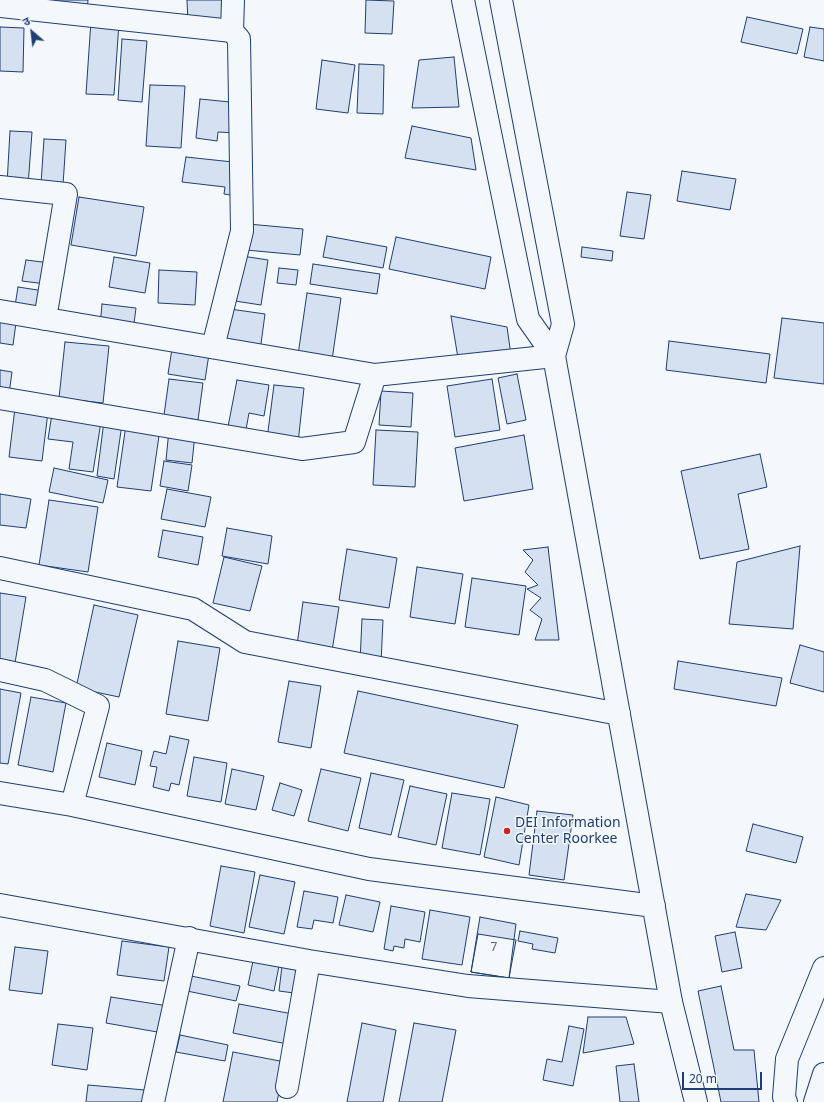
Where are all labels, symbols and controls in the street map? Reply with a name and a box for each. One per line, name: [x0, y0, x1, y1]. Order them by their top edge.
north arrow: [12, 12, 52, 52]
text: उ: [20, 13, 32, 29]
place label: DEI Information Center Roorkee: [515, 815, 621, 848]
marker: DEI Information Center Roorkee: [502, 826, 512, 836]
house number: 7: [491, 941, 497, 955]
scale bar: [684, 1064, 764, 1090]
text: 20 m: [689, 1070, 717, 1087]

